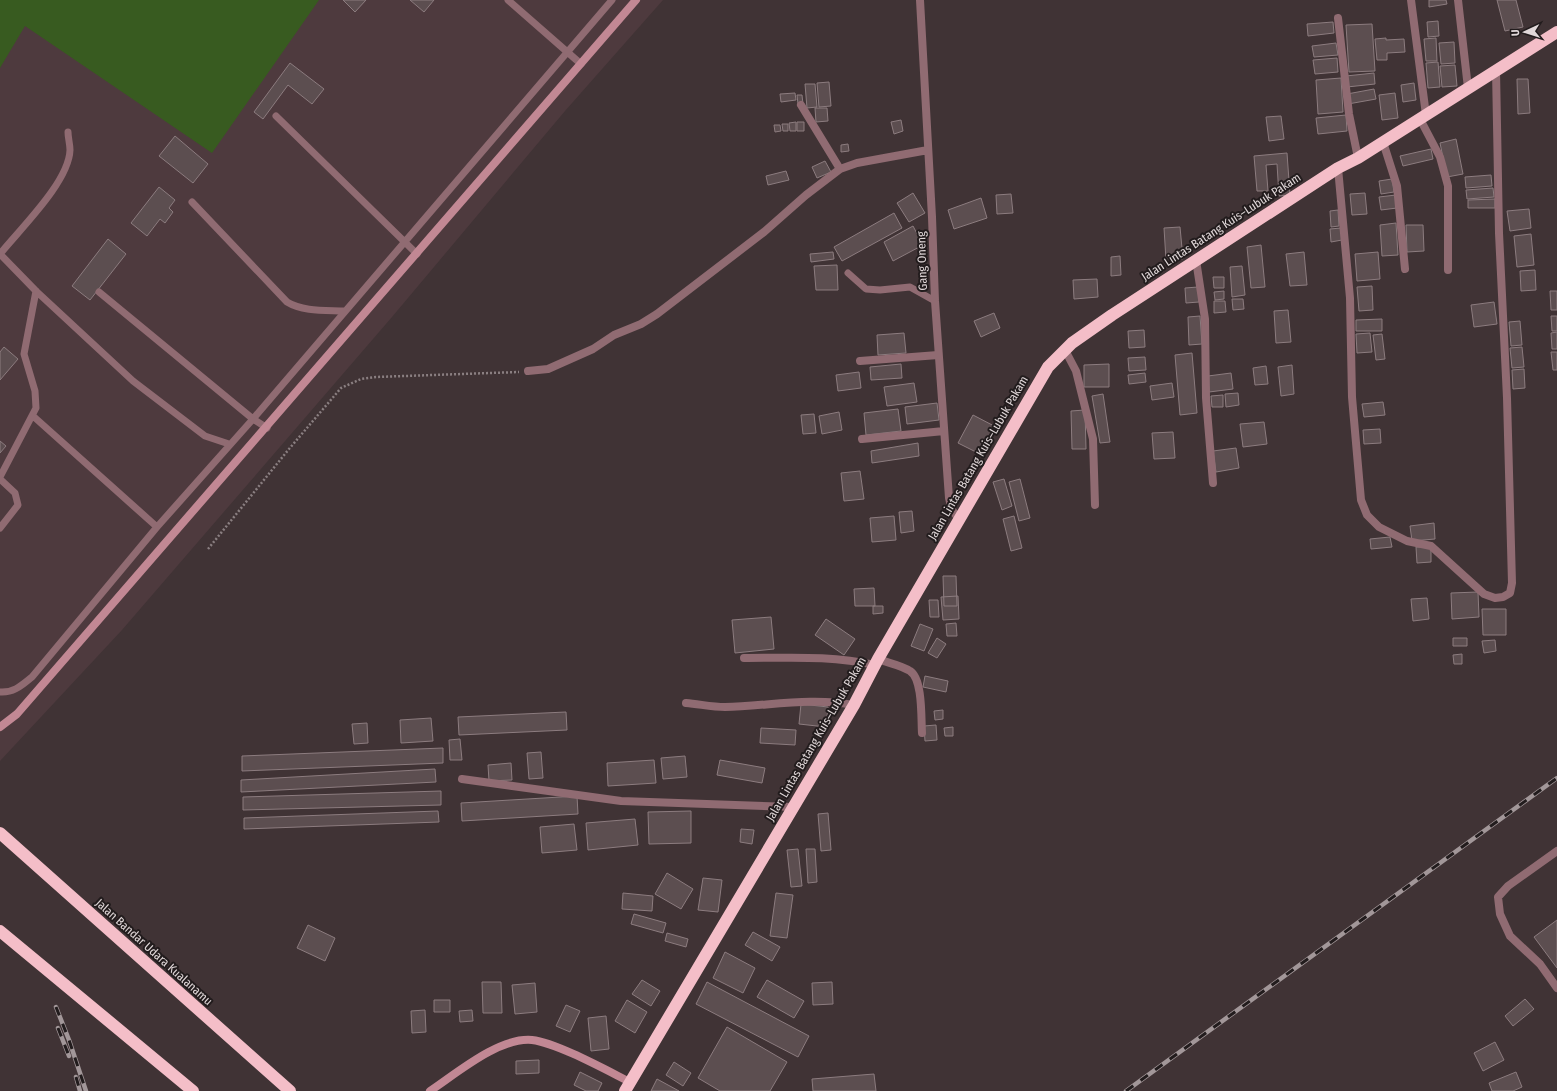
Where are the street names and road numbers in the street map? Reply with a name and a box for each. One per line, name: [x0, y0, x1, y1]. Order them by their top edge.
street label: Jalan Lintas Batang Kuis–Lubuk Pakam: [1139, 170, 1303, 284]
street label: Gang Oneng: [914, 231, 930, 291]
street label: Jalan Lintas Batang Kuis–Lubuk Pakam: [925, 373, 1031, 543]
street label: Jalan Lintas Batang Kuis–Lubuk Pakam: [763, 654, 869, 824]
street label: Jalan Bandar Udara Kualanamu: [93, 896, 215, 1008]

